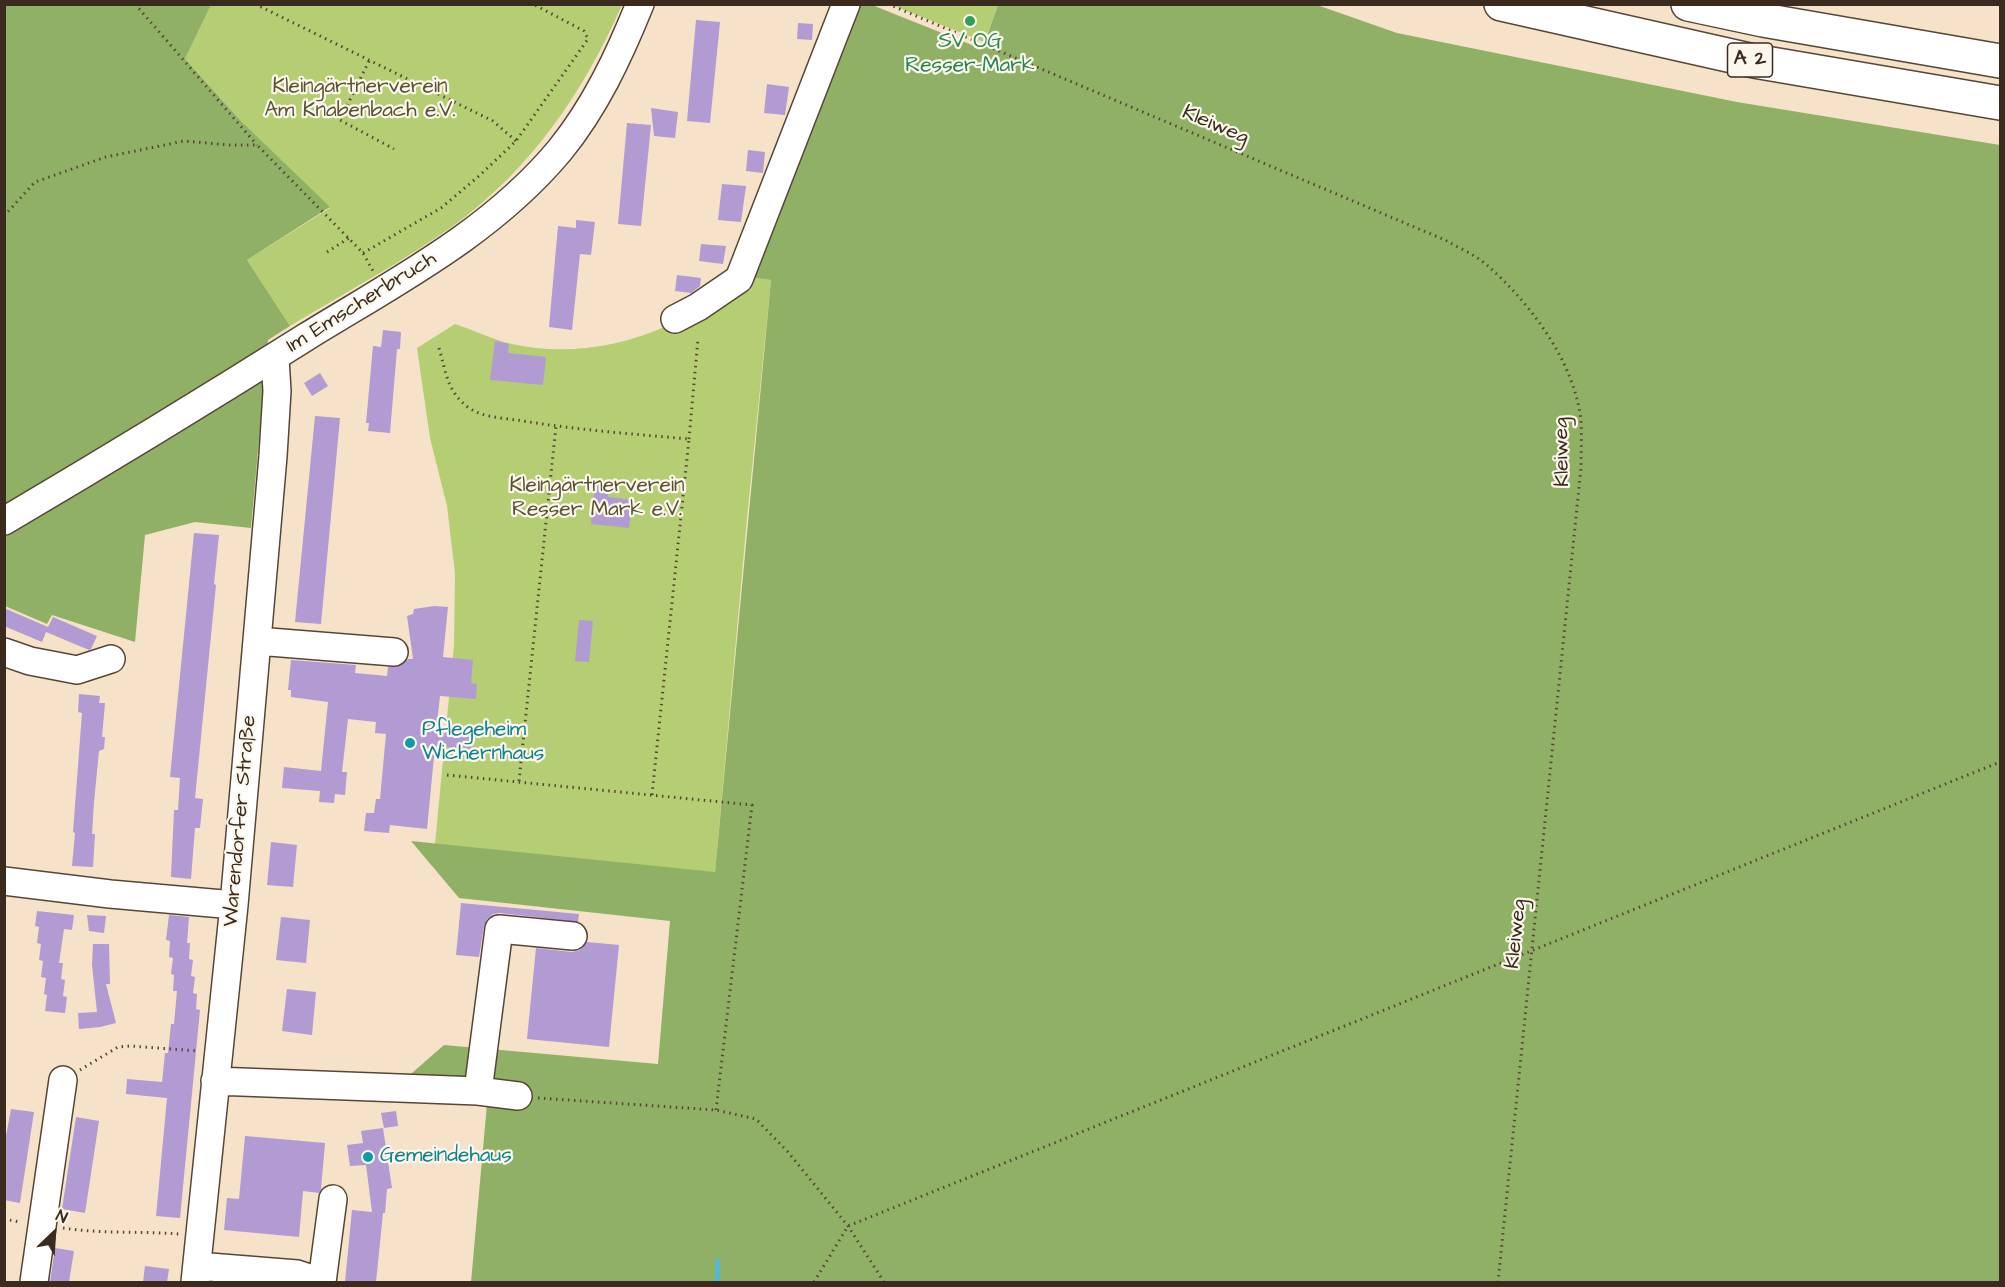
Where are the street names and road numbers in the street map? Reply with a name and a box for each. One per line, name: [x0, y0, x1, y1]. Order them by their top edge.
road number: A 2: [1728, 43, 1772, 77]
street label: Kleiweg: [1178, 101, 1252, 151]
street label: Im Emscherbruch: [283, 247, 441, 359]
street label: Kleiweg: [1550, 417, 1576, 487]
street label: Warendorfer Straße: [219, 714, 263, 928]
street label: Kleiweg: [1501, 898, 1533, 970]

